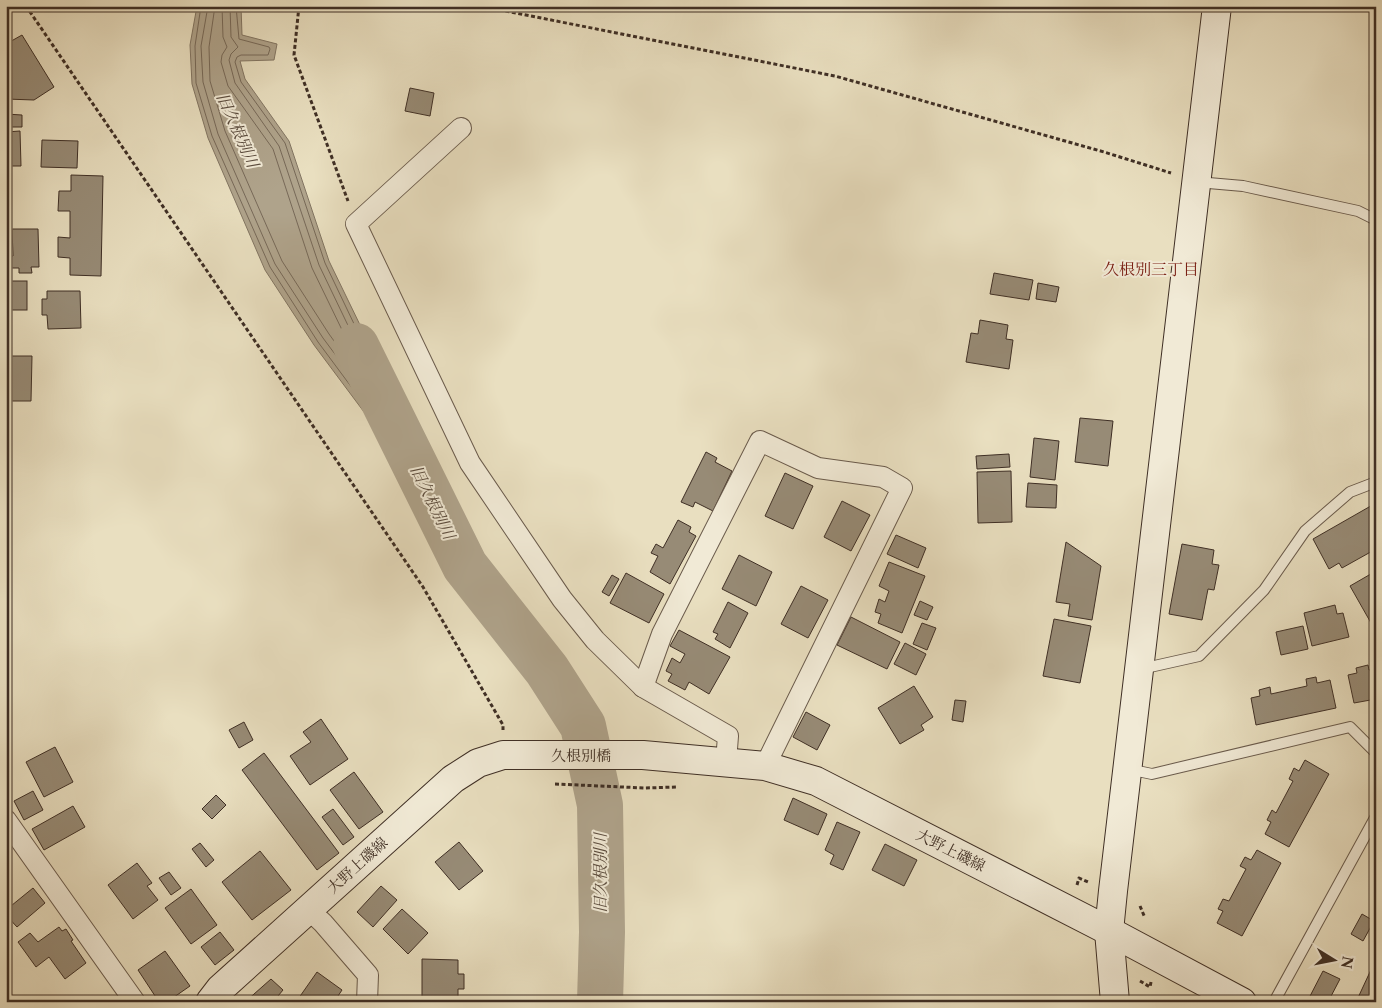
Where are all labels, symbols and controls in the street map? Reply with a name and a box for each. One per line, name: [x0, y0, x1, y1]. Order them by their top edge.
water label: 旧久根別川: [213, 89, 264, 172]
district label: 久根別三丁目: [1103, 259, 1199, 279]
water label: 旧久根別川: [406, 462, 460, 544]
street label: 久根別橋: [551, 746, 611, 765]
street label: 大野上磯線: [913, 825, 989, 875]
water label: 旧久根別川: [590, 831, 610, 913]
street label: 大野上磯線: [323, 833, 391, 897]
north arrow: [1310, 936, 1360, 986]
text: N: [1337, 955, 1357, 970]

